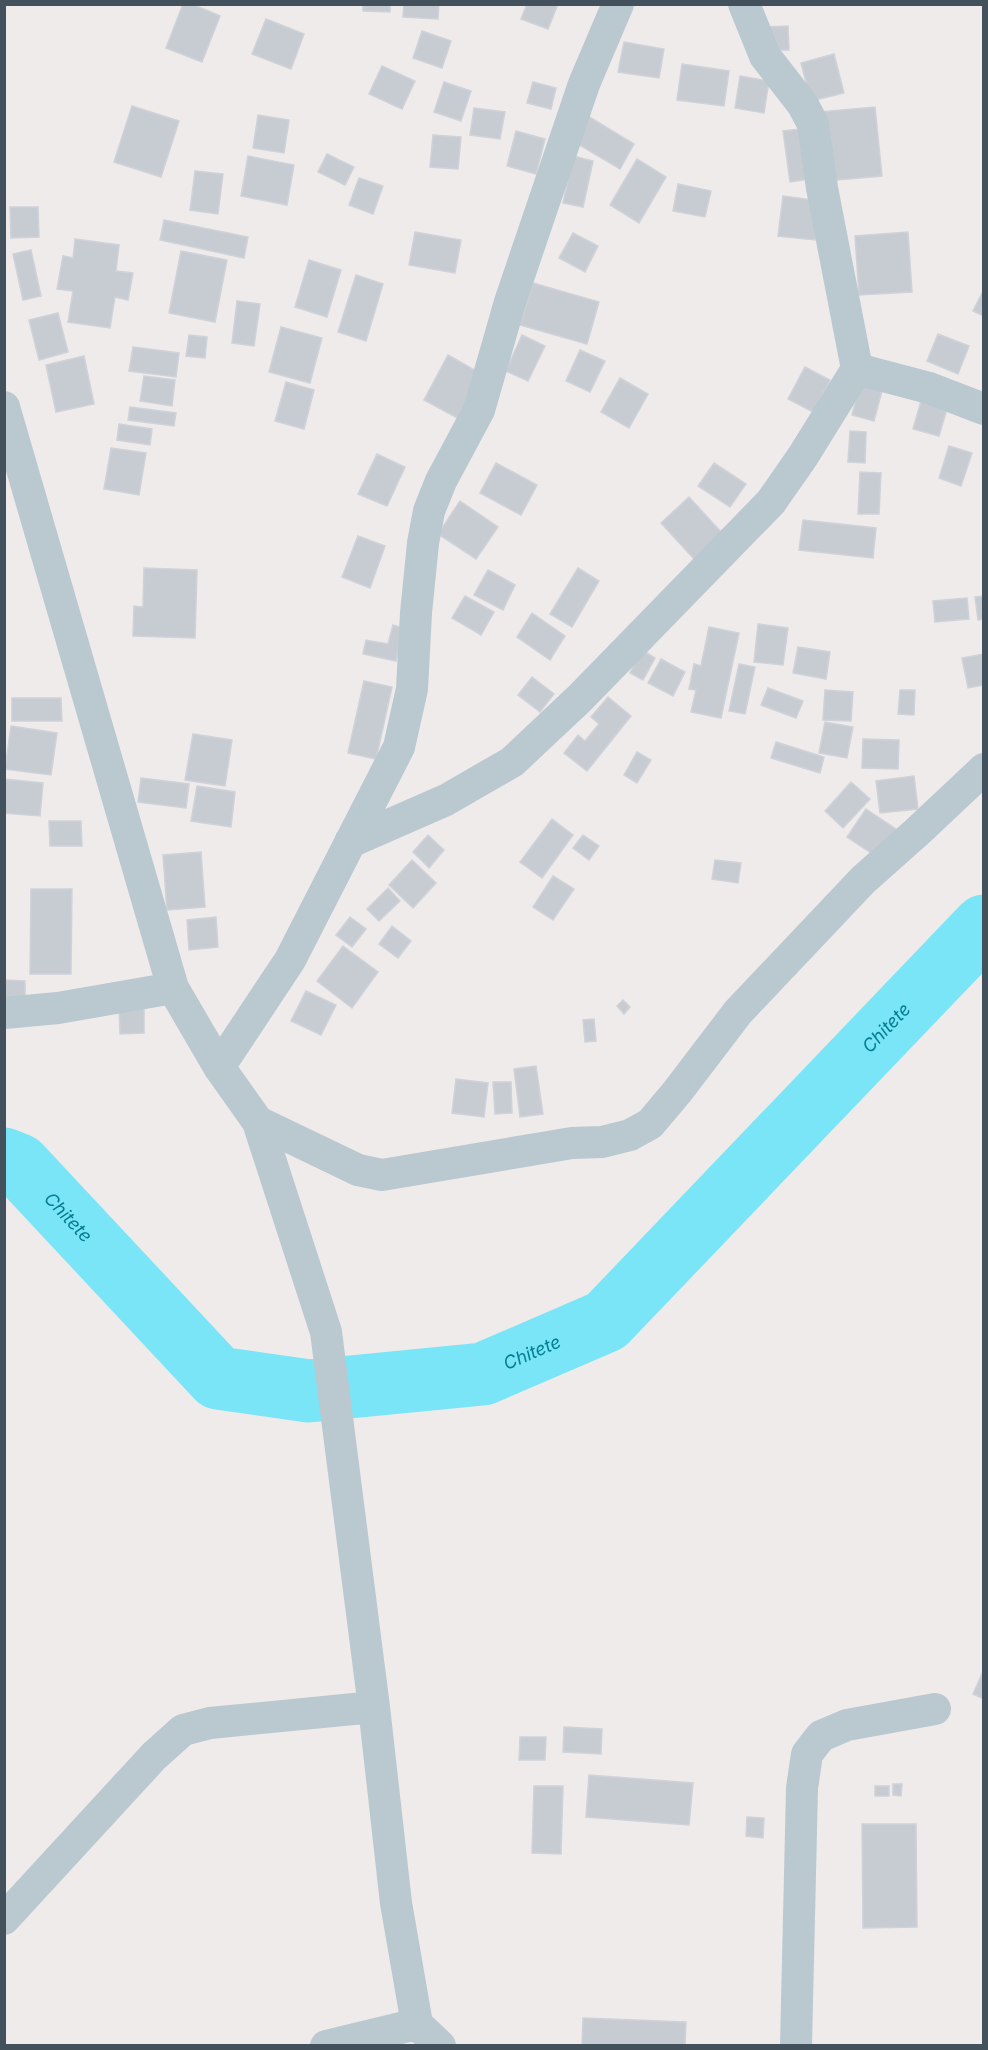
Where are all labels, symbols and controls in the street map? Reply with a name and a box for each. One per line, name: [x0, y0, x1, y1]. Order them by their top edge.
water label: Chitete: [858, 998, 915, 1057]
water label: Chitete: [40, 1188, 97, 1246]
water label: Chitete: [500, 1331, 564, 1374]

